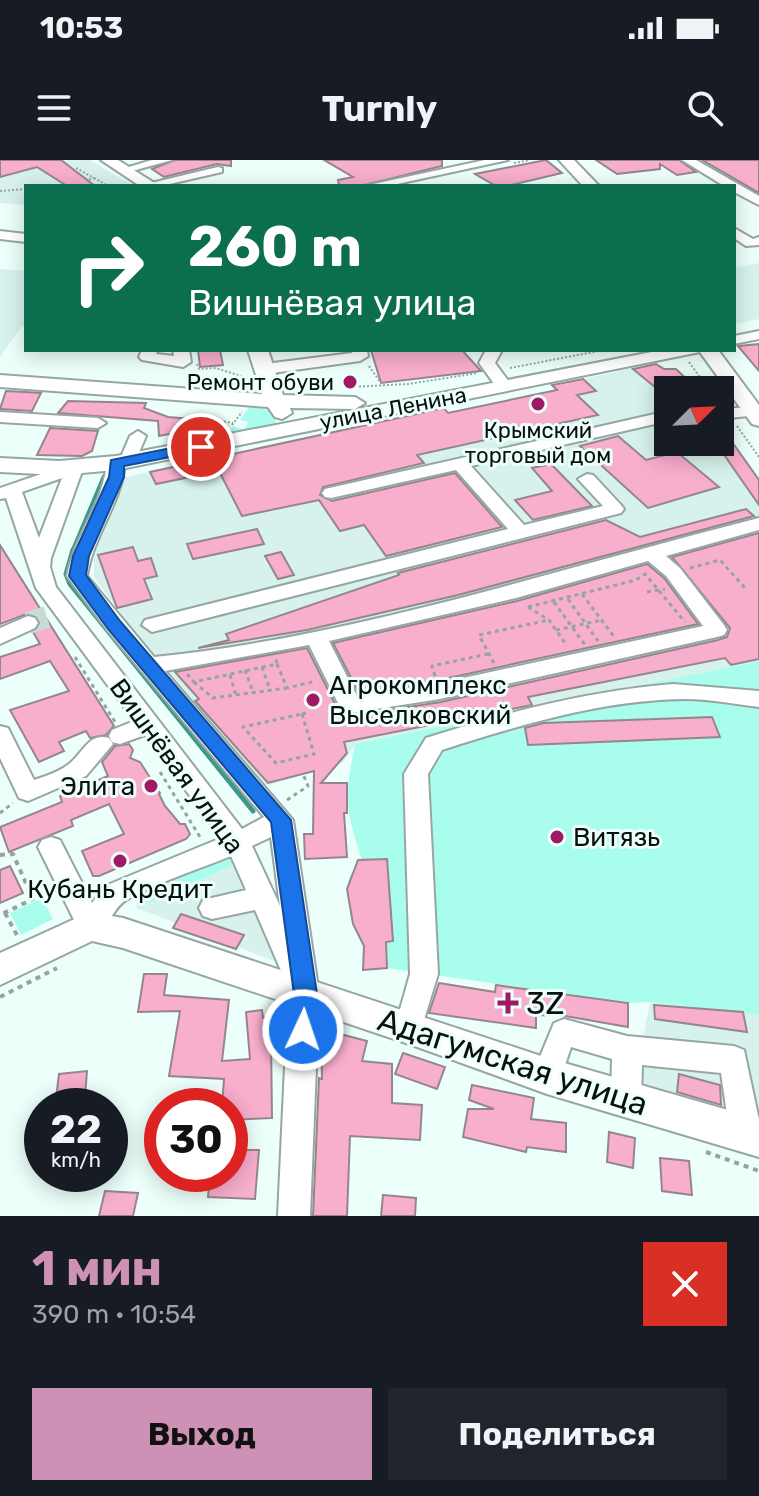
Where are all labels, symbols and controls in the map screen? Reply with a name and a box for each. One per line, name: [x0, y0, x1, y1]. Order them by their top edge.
text: 10:53: [40, 10, 123, 46]
icon: menu: [32, 86, 76, 130]
icon: search: [683, 86, 727, 130]
text: Turnly: [322, 87, 437, 130]
text: 260 m: [188, 214, 362, 280]
icon: right: [56, 216, 160, 320]
text: Вишнёвая улица: [188, 281, 476, 324]
place label: Ремонт обуви: [187, 369, 334, 396]
marker: Ремонт обуви: [341, 373, 359, 391]
north arrow: [654, 376, 734, 456]
map controls: [654, 376, 734, 456]
street label: улица Ленина: [317, 381, 469, 436]
marker: Крымский торговый дом: [529, 395, 547, 413]
pin: [167, 413, 235, 481]
place label: Крымский торговый дом: [465, 417, 611, 469]
icon: arrive: [179, 425, 223, 469]
place label: Агрокомплекс Выселковский: [329, 670, 511, 731]
street label: Вишнёвая улица: [103, 673, 250, 860]
marker: Агрокомплекс Выселковский: [304, 691, 322, 709]
place label: Элита: [60, 771, 135, 802]
marker: Элита: [142, 777, 160, 795]
place label: Витязь: [573, 822, 660, 853]
marker: Витязь: [548, 828, 566, 846]
marker: Кубань Кредит: [111, 852, 129, 870]
place label: Кубань Кредит: [27, 874, 213, 905]
place label: 3Z: [526, 984, 564, 1022]
position arrow: [261, 988, 345, 1072]
marker: 3Z: [497, 992, 519, 1014]
street label: Адагумская улица: [373, 1000, 653, 1124]
speed limit sign: 30: [144, 1088, 248, 1192]
text: 22: [50, 1106, 102, 1153]
text: km/h: [51, 1148, 101, 1172]
text: 1 мин: [32, 1240, 162, 1297]
button: close: [643, 1242, 727, 1326]
text: 390 m · 10:54: [32, 1299, 196, 1330]
button: Выход: [32, 1388, 372, 1480]
button: Поделиться: [388, 1388, 727, 1480]

